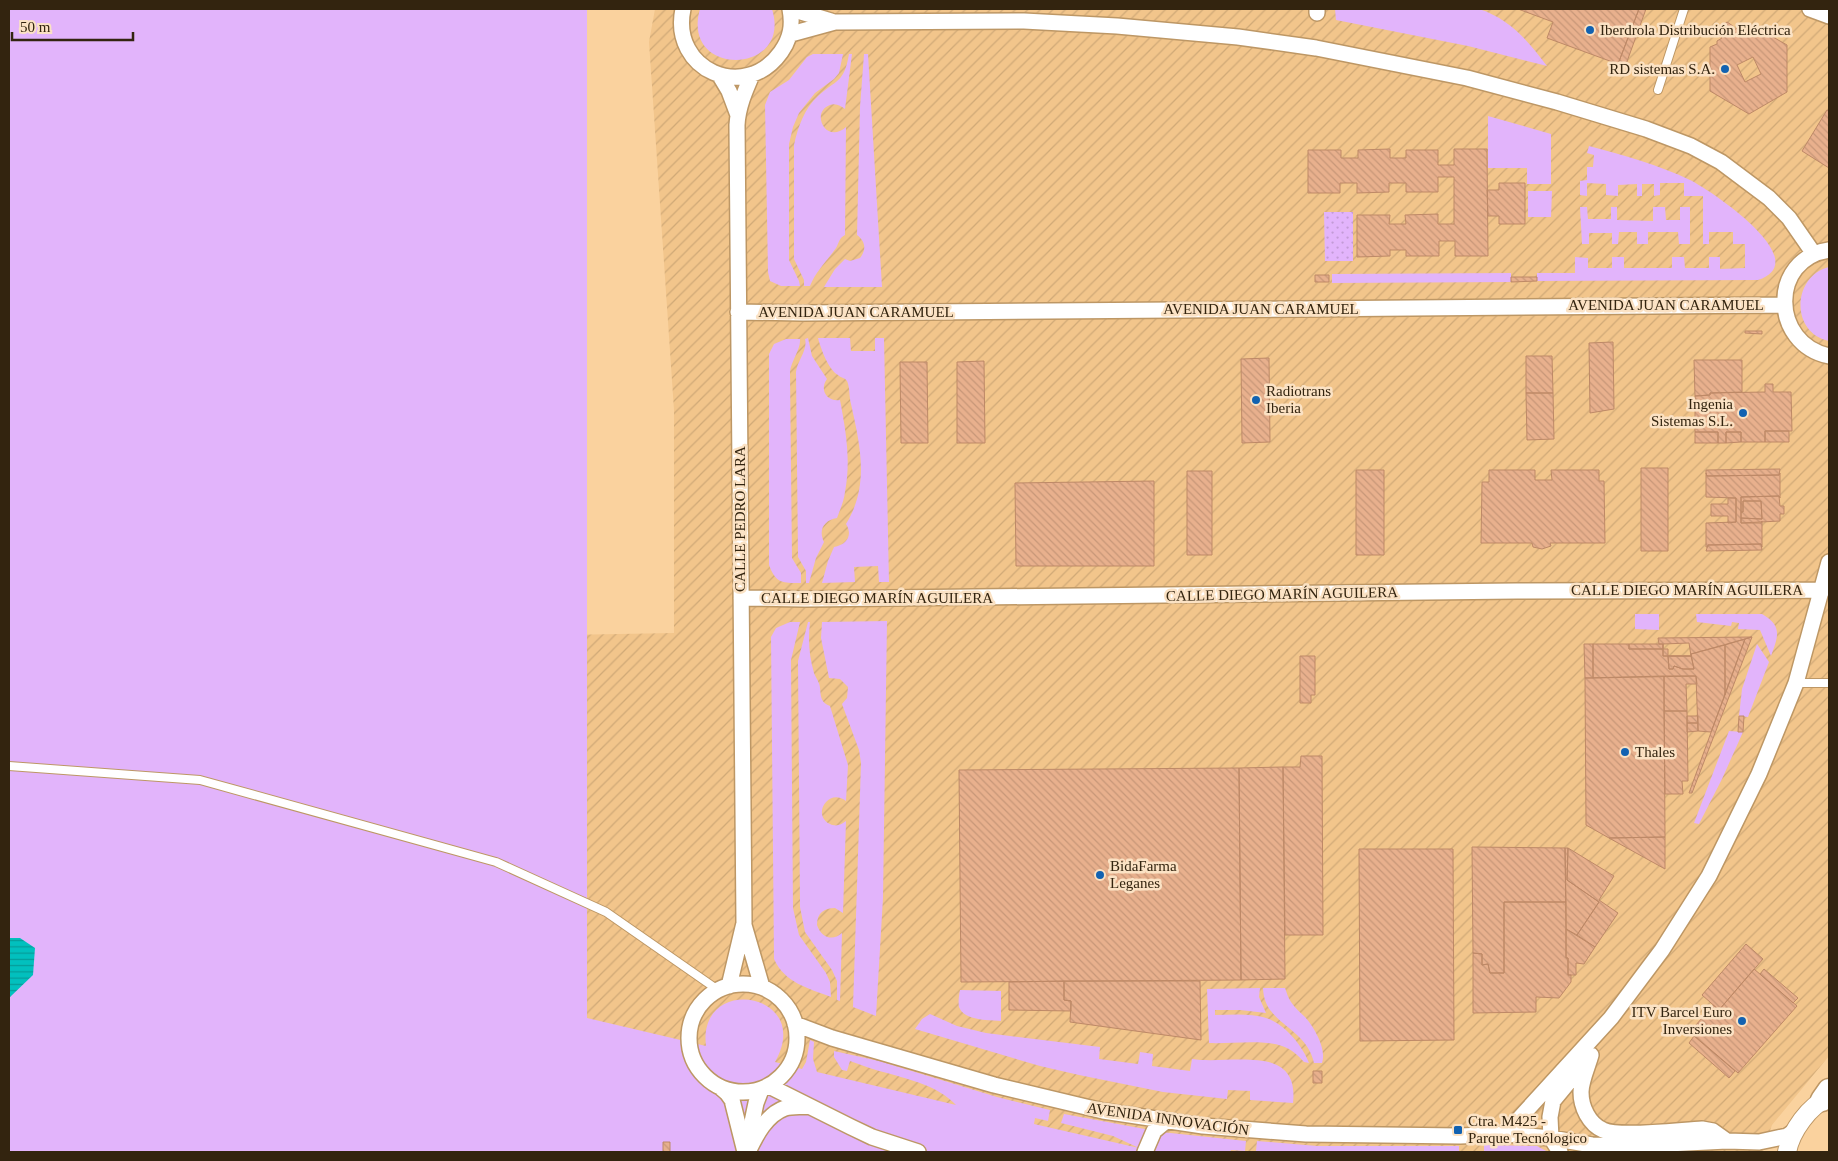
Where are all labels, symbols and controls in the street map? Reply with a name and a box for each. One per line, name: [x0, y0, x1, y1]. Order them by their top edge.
scale bar: [12, 10, 134, 42]
text: 50 m: [20, 19, 51, 35]
place label: Iberdrola Distribución Eléctrica: [1600, 22, 1791, 38]
marker: Iberdrola Distribución Eléctrica: [1584, 24, 1596, 36]
place label: RD sistemas S.A.: [1609, 61, 1715, 77]
marker: RD sistemas S.A.: [1719, 63, 1731, 75]
street label: AVENIDA JUAN CARAMUEL: [1568, 297, 1764, 313]
street label: AVENIDA JUAN CARAMUEL: [1163, 301, 1359, 317]
street label: AVENIDA JUAN CARAMUEL: [758, 304, 954, 320]
place label: Radiotrans Iberia: [1266, 383, 1331, 416]
marker: Radiotrans Iberia: [1250, 394, 1262, 406]
place label: Ingenia Sistemas S.L.: [1651, 396, 1733, 429]
marker: Ingenia Sistemas S.L.: [1737, 407, 1749, 419]
street label: CALLE PEDRO LARA: [732, 446, 748, 592]
street label: CALLE DIEGO MARÍN AGUILERA: [1571, 582, 1803, 598]
street label: CALLE DIEGO MARÍN AGUILERA: [1166, 584, 1398, 604]
street label: CALLE DIEGO MARÍN AGUILERA: [761, 590, 993, 606]
place label: Thales: [1635, 744, 1675, 760]
marker: Thales: [1619, 746, 1631, 758]
place label: BidaFarma Leganes: [1110, 858, 1177, 891]
marker: BidaFarma Leganes: [1094, 869, 1106, 881]
place label: ITV Barcel Euro Inversiones: [1631, 1004, 1732, 1037]
marker: ITV Barcel Euro Inversiones: [1736, 1015, 1748, 1027]
street label: AVENIDA INNOVACIÓN: [1086, 1100, 1250, 1138]
place label: Ctra. M425 - Parque Tecnólogico: [1468, 1113, 1587, 1146]
marker: Ctra. M425 - Parque Tecnólogico: [1452, 1124, 1464, 1136]

